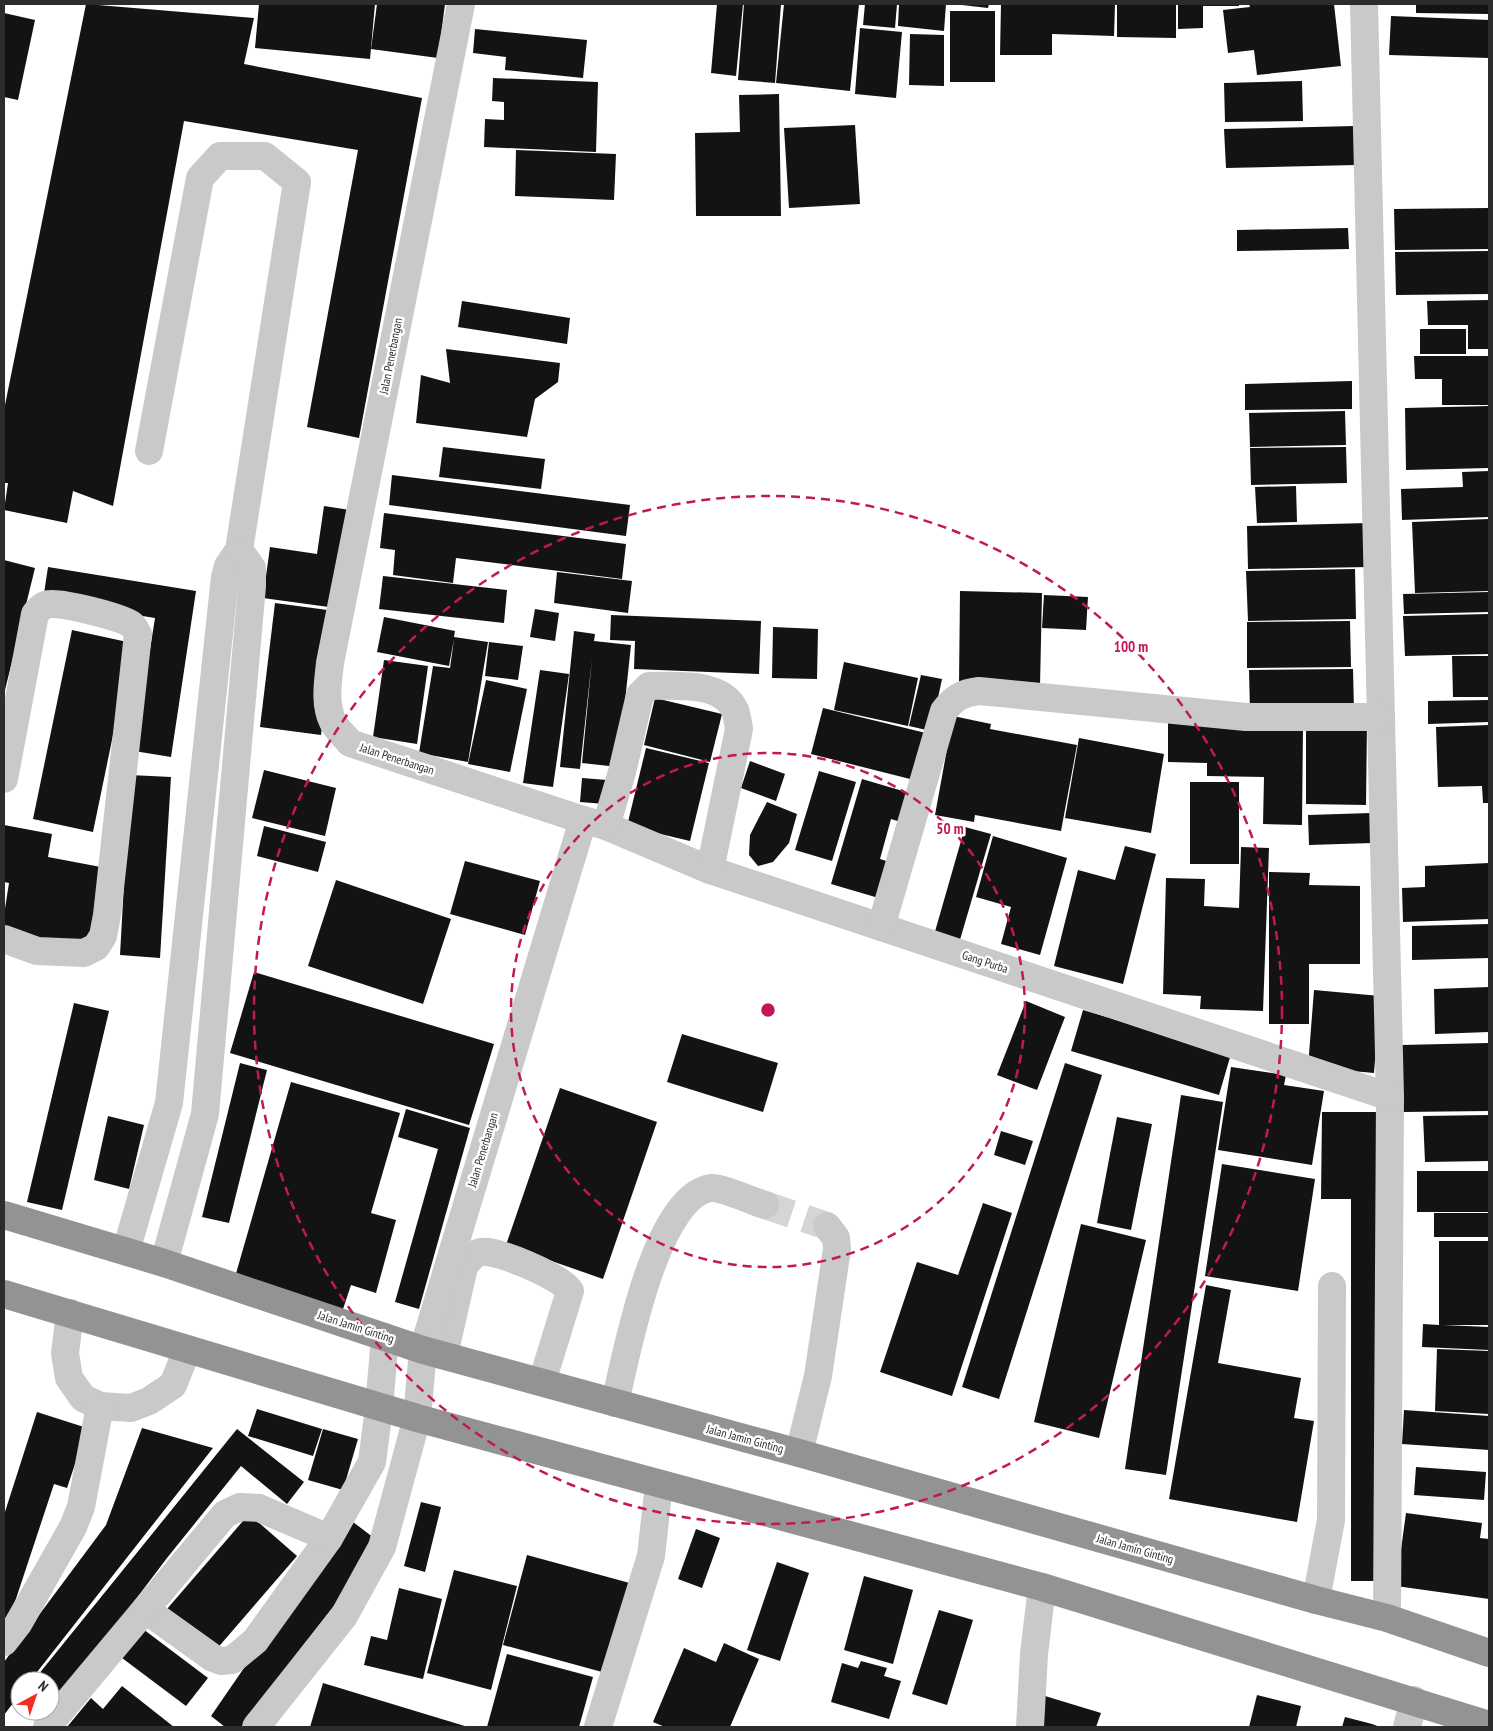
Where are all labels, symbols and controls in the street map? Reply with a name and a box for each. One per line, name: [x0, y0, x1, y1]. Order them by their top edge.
street label: Jalan Penerbangan: [376, 317, 405, 396]
text: 100 m: [1114, 637, 1148, 656]
street label: Jalan Penerbangan: [357, 739, 436, 778]
text: 50 m: [936, 819, 964, 838]
street label: Gang Purba: [960, 947, 1010, 976]
centre of rings: [759, 1001, 777, 1019]
street label: Jalan Penerbangan: [464, 1111, 501, 1190]
street label: Jalan Jamin Ginting: [315, 1307, 396, 1346]
street label: Jalan Jamin Ginting: [704, 1421, 785, 1456]
street label: Jalan Jamin Ginting: [1094, 1530, 1175, 1567]
north arrow: [10, 1671, 60, 1721]
text: N: [35, 1677, 52, 1695]

